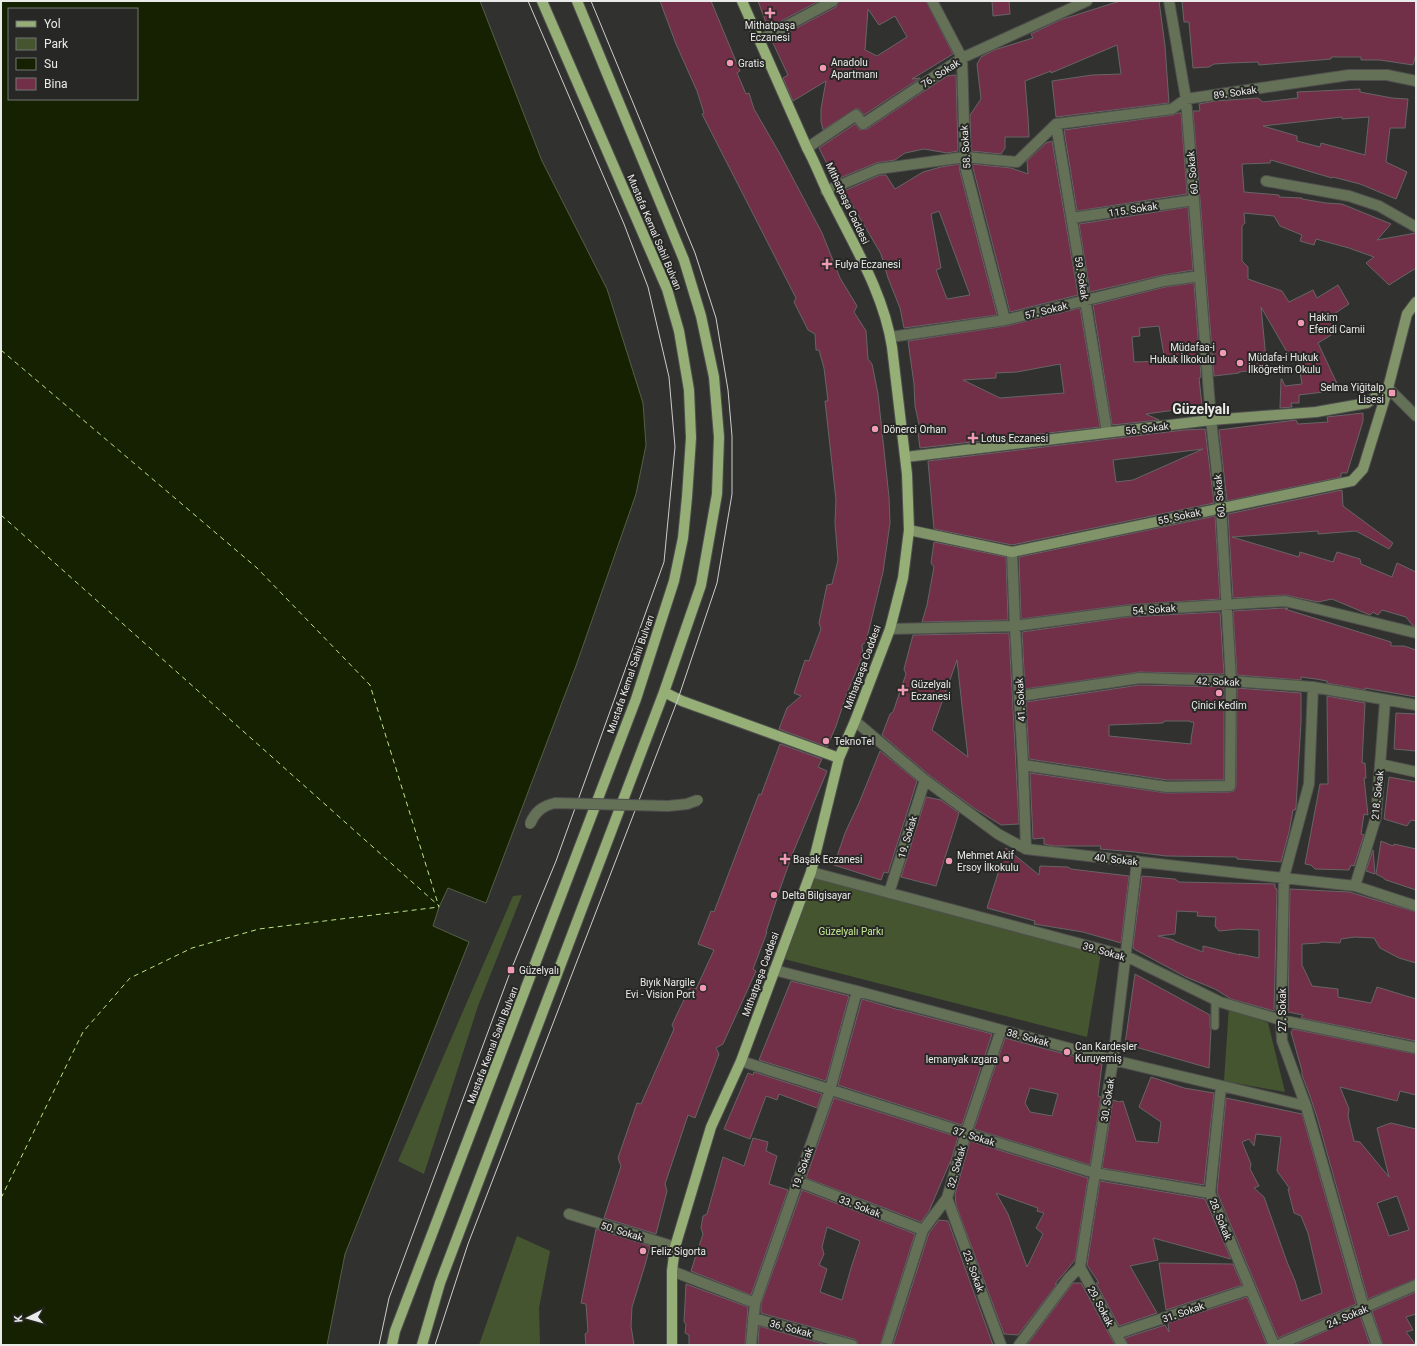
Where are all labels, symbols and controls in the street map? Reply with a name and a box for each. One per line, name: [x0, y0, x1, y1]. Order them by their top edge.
legend: [8, 8, 138, 100]
marker: Mithatpaşa Eczanesi: [765, 8, 775, 18]
text: Yol: [44, 17, 61, 31]
place label: Mithatpaşa Eczanesi: [745, 20, 795, 43]
text: Park: [44, 37, 69, 51]
street label: 76. Sokak: [919, 56, 962, 90]
text: Su: [44, 57, 58, 71]
place label: Anadolu Apartmanı: [831, 57, 878, 80]
marker: Gratis: [725, 58, 735, 68]
place label: Gratis: [738, 58, 764, 69]
marker: Anadolu Apartmanı: [818, 63, 828, 73]
text: Bina: [44, 77, 68, 91]
street label: 89. Sokak: [1213, 84, 1258, 101]
street label: 58. Sokak: [958, 124, 973, 169]
street label: 60. Sokak: [1185, 150, 1200, 195]
street label: Mithatpaşa Caddesi: [824, 161, 871, 246]
street label: Mustafa Kemal Sahil Bulvarı: [625, 173, 684, 292]
street label: 115. Sokak: [1108, 200, 1159, 219]
street label: 59. Sokak: [1073, 256, 1090, 301]
marker: Fulya Eczanesi: [822, 259, 832, 269]
place label: Fulya Eczanesi: [835, 259, 901, 270]
street label: 57. Sokak: [1024, 300, 1069, 321]
place label: Hakim Efendi Camii: [1309, 312, 1365, 335]
marker: Hakim Efendi Camii: [1296, 318, 1306, 328]
place label: Müdafaa-i Hukuk İlkokulu: [1150, 342, 1215, 365]
marker: Müdafaa-i Hukuk İlkokulu: [1218, 348, 1228, 358]
place label: Müdafa-i Hukuk İlköğretim Okulu: [1248, 352, 1321, 375]
marker: Müdafa-i Hukuk İlköğretim Okulu: [1235, 358, 1245, 368]
place label: Selma Yiğitalp Lisesi: [1320, 382, 1384, 405]
marker: Selma Yiğitalp Lisesi: [1387, 388, 1397, 398]
district label: Güzelyalı: [1172, 401, 1230, 417]
street label: 56. Sokak: [1125, 420, 1170, 437]
marker: Dönerci Orhan: [870, 424, 880, 434]
place label: Dönerci Orhan: [883, 424, 946, 435]
marker: Lotus Eczanesi: [968, 433, 978, 443]
place label: Lotus Eczanesi: [981, 433, 1048, 444]
street label: 60. Sokak: [1212, 473, 1227, 518]
street label: 55. Sokak: [1157, 506, 1202, 526]
street label: 54. Sokak: [1132, 602, 1177, 617]
street label: Mustafa Kemal Sahil Bulvarı: [605, 613, 656, 735]
street label: Mithatpaşa Caddesi: [842, 624, 883, 711]
street label: 42. Sokak: [1196, 675, 1241, 688]
street label: 41. Sokak: [1014, 677, 1027, 722]
place label: Güzelyalı Eczanesi: [911, 679, 951, 702]
marker: Güzelyalı Eczanesi: [898, 685, 908, 695]
marker: Çinici Kedim: [1214, 688, 1224, 698]
place label: Çinici Kedim: [1191, 700, 1247, 711]
marker: TeknoTel: [821, 736, 831, 746]
place label: TeknoTel: [834, 736, 874, 747]
street label: 218. Sokak: [1369, 769, 1386, 820]
street label: 19. Sokak: [896, 814, 919, 860]
place label: Mehmet Akif Ersoy İlkokulu: [957, 850, 1019, 873]
street label: 40. Sokak: [1094, 852, 1139, 867]
marker: Başak Eczanesi: [780, 854, 790, 864]
place label: Başak Eczanesi: [793, 854, 862, 865]
marker: Mehmet Akif Ersoy İlkokulu: [944, 856, 954, 866]
marker: Delta Bilgisayar: [769, 890, 779, 900]
place label: Delta Bilgisayar: [782, 890, 851, 901]
park label: Güzelyalı Parkı: [818, 926, 884, 937]
street label: Mithatpaşa Caddesi: [740, 931, 781, 1018]
street label: 39. Sokak: [1081, 940, 1127, 963]
marker: Güzelyalı: [506, 965, 516, 975]
place label: Güzelyalı: [519, 965, 559, 976]
place label: Bıyık Nargile Evi - Vision Port: [625, 977, 695, 1000]
marker: Bıyık Nargile Evi - Vision Port: [698, 983, 708, 993]
street label: Mustafa Kemal Sahil Bulvarı: [465, 985, 520, 1105]
street label: 27. Sokak: [1277, 987, 1288, 1032]
street label: 38. Sokak: [1005, 1027, 1051, 1049]
place label: Can Kardeşler Kuruyemiş: [1075, 1041, 1138, 1064]
marker: Can Kardeşler Kuruyemiş: [1062, 1047, 1072, 1057]
place label: lemanyak ızgara: [926, 1054, 998, 1065]
marker: lemanyak ızgara: [1001, 1054, 1011, 1064]
street label: 30. Sokak: [1099, 1077, 1116, 1122]
street label: 37. Sokak: [951, 1125, 997, 1148]
street label: 32. Sokak: [945, 1144, 968, 1190]
street label: 19. Sokak: [790, 1145, 815, 1191]
street label: 33. Sokak: [838, 1194, 883, 1220]
street label: 28. Sokak: [1207, 1197, 1234, 1242]
street label: 50. Sokak: [599, 1220, 645, 1243]
marker: Feliz Sigorta: [638, 1246, 648, 1256]
place label: Feliz Sigorta: [651, 1246, 706, 1257]
street label: 23. Sokak: [961, 1249, 986, 1294]
street label: 29. Sokak: [1085, 1284, 1116, 1329]
north arrow: [8, 1298, 48, 1338]
street label: 31. Sokak: [1161, 1300, 1206, 1325]
street label: 24. Sokak: [1325, 1303, 1370, 1330]
text: K: [12, 1314, 25, 1323]
street label: 36. Sokak: [768, 1318, 814, 1340]

